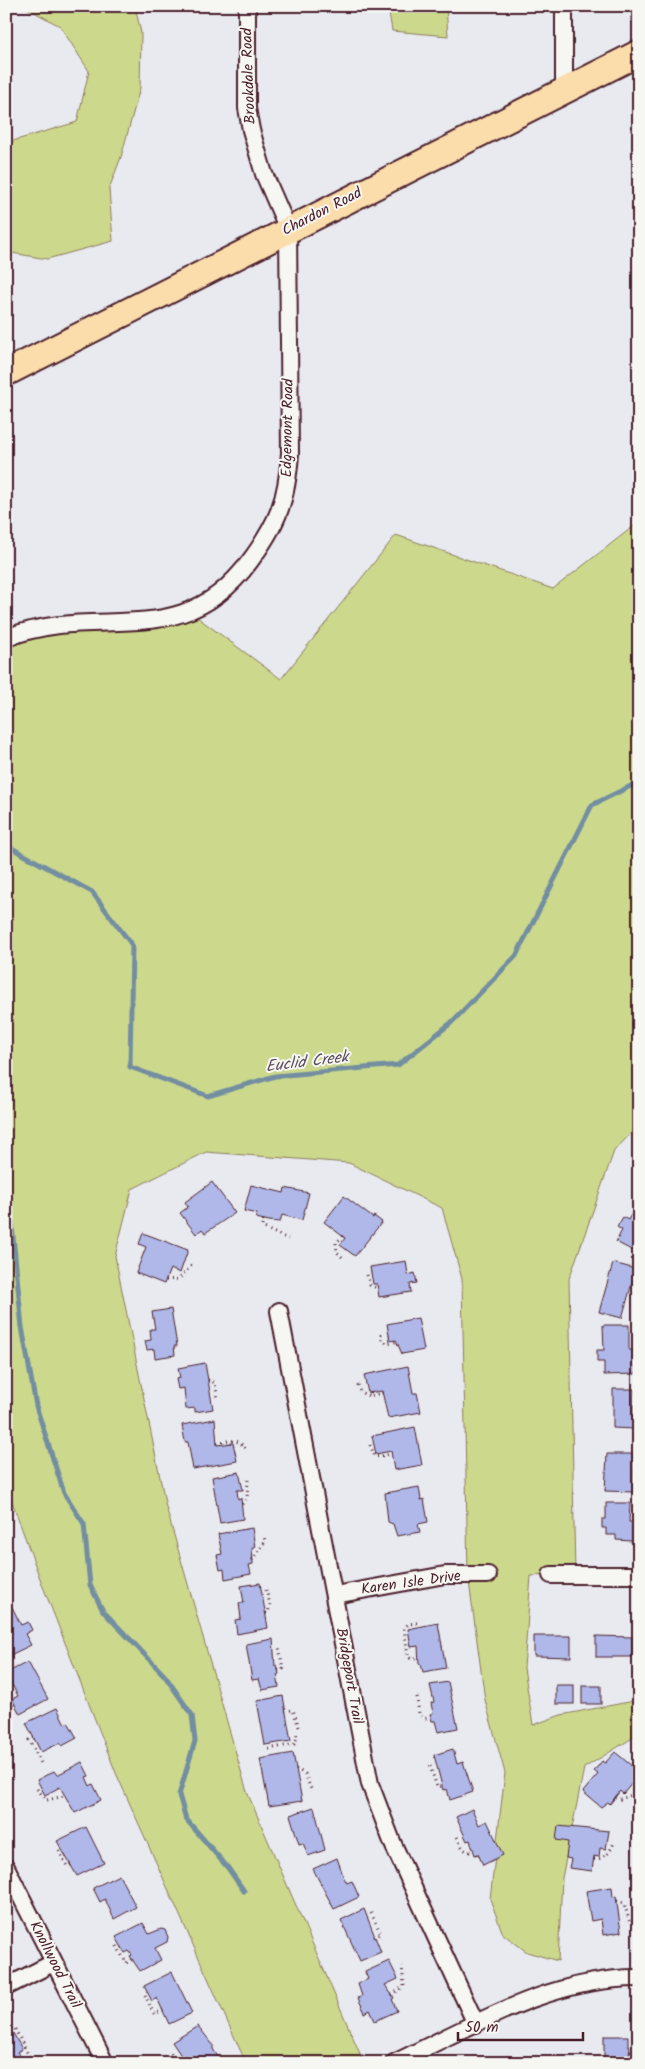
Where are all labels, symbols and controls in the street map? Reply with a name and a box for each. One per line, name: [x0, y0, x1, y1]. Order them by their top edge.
street label: Brookdale Road: [235, 27, 263, 124]
street label: Chardon Road: [278, 181, 367, 243]
street label: Edgemont Road: [275, 378, 301, 478]
water label: Euclid Creek: [264, 1044, 352, 1079]
street label: Karen Isle Drive: [360, 1564, 463, 1602]
street label: Bridgeport Trail: [329, 1626, 369, 1726]
street label: Knollwood Trail: [23, 1917, 88, 2013]
scale bar: [458, 2009, 582, 2041]
text: 50 m: [465, 2016, 499, 2040]

